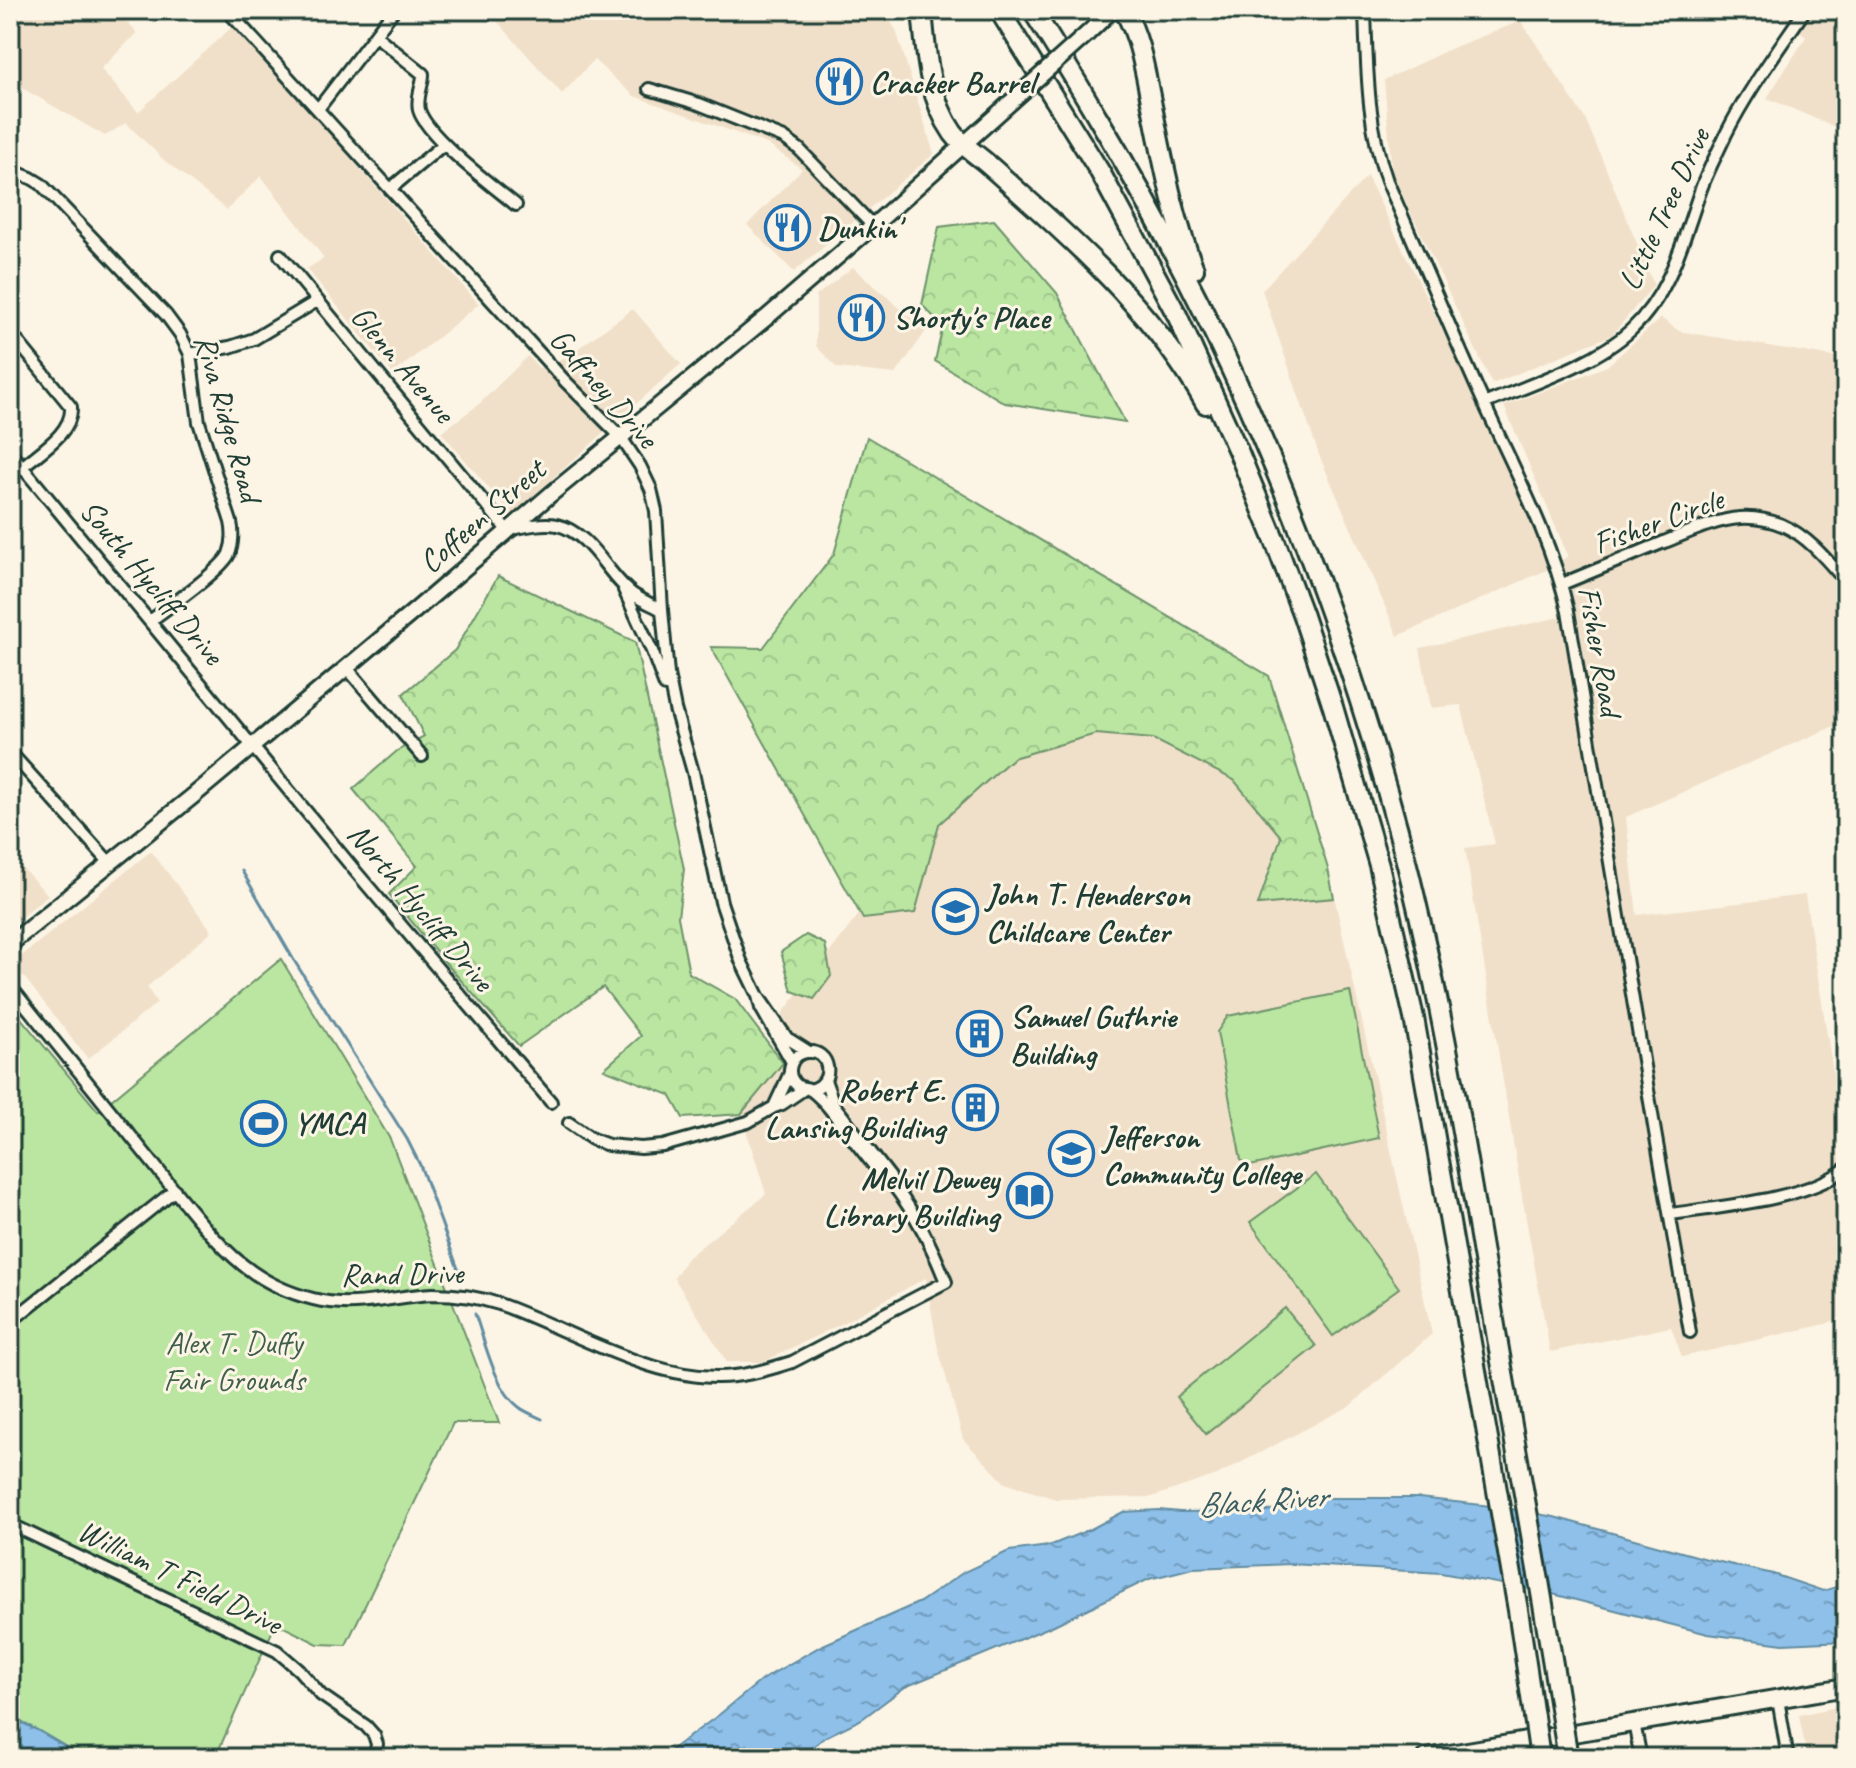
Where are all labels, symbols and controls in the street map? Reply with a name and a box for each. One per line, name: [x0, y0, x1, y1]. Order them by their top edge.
restaurant icon: Cracker Barrel: [815, 58, 863, 106]
place label: Cracker Barrel: [870, 62, 1041, 103]
street label: Little Tree Drive: [1609, 119, 1720, 296]
restaurant icon: Dunkin': [763, 203, 811, 251]
place label: Dunkin': [818, 207, 906, 248]
restaurant icon: Shorty's Place: [838, 293, 886, 341]
street label: Glenn Avenue: [342, 297, 466, 433]
place label: Shorty's Place: [893, 297, 1052, 338]
street label: Gaffney Drive: [541, 319, 669, 459]
street label: Riva Ridge Road: [185, 330, 273, 510]
street label: Coffeen Street: [410, 448, 556, 582]
street label: Fisher Circle: [1587, 478, 1731, 563]
street label: South Hycliff Drive: [71, 491, 235, 675]
street label: Fisher Road: [1568, 583, 1632, 723]
street label: North Hycliff Drive: [339, 814, 505, 1002]
place label: John T. Henderson Childcare Center: [984, 874, 1191, 952]
school or university icon: John T. Henderson Childcare Center: [931, 888, 979, 936]
place label: Samuel Guthrie Building: [1010, 996, 1178, 1074]
building icon: Samuel Guthrie Building: [955, 1010, 1003, 1058]
place label: Robert E. Lansing Building: [765, 1070, 948, 1148]
building icon: Robert E. Lansing Building: [952, 1084, 1000, 1132]
sports icon: YMCA: [239, 1099, 287, 1147]
place label: YMCA: [294, 1103, 367, 1144]
place label: Jefferson Community College: [1101, 1116, 1303, 1194]
school or university icon: Jefferson Community College: [1048, 1130, 1096, 1178]
place label: Melvil Dewey Library Building: [824, 1158, 1002, 1236]
library icon: Melvil Dewey Library Building: [1006, 1172, 1054, 1220]
street label: Rand Drive: [340, 1252, 466, 1296]
park label: Alex T. Duffy Fair Grounds: [163, 1322, 307, 1400]
water label: Black River: [1196, 1474, 1333, 1526]
street label: William T Field Drive: [71, 1510, 291, 1645]

